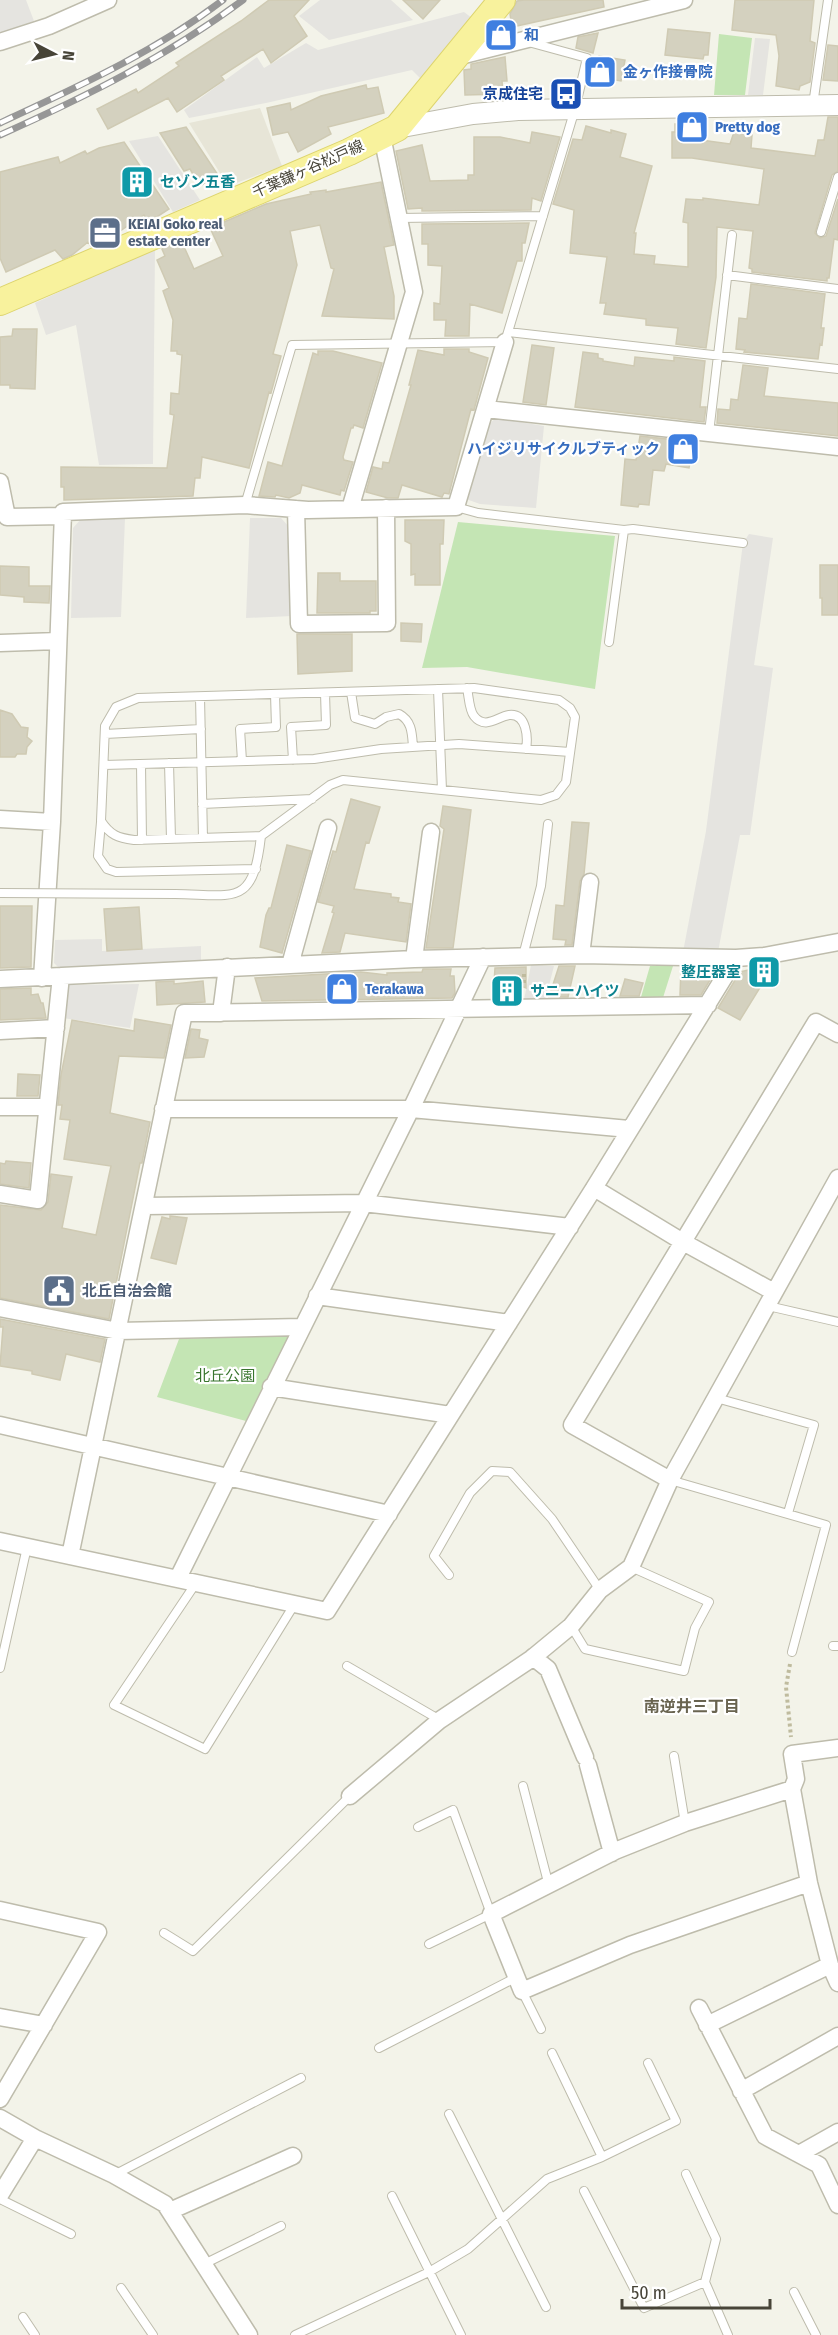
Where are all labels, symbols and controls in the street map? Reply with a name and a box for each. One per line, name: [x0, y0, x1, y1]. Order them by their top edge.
shop icon: 和: [483, 17, 519, 53]
north arrow: [24, 24, 84, 84]
place label: 和: [524, 26, 539, 44]
text: N: [58, 50, 78, 62]
shop icon: 金ヶ作接骨院: [582, 54, 618, 90]
place label: 金ヶ作接骨院: [623, 63, 713, 81]
bus stop icon: 京成住宅: [548, 76, 584, 112]
place label: 京成住宅: [483, 85, 543, 103]
shop icon: Pretty dog: [674, 109, 710, 145]
place label: Pretty dog: [715, 118, 780, 136]
street label: 千葉鎌ヶ谷松戸線: [250, 136, 366, 202]
building icon: セゾン五香: [119, 164, 155, 200]
place label: セゾン五香: [160, 173, 235, 191]
office icon: KEIAI Goko real estate center: [87, 215, 123, 251]
place label: KEIAI Goko real estate center: [128, 215, 223, 250]
shop icon: ハイジリサイクルブティック: [665, 431, 701, 467]
place label: ハイジリサイクルブティック: [467, 440, 660, 458]
building icon: 整圧器室: [746, 954, 782, 990]
place label: 整圧器室: [681, 963, 741, 981]
shop icon: Terakawa: [324, 971, 360, 1007]
building icon: サニーハイツ: [489, 973, 525, 1009]
place label: Terakawa: [365, 980, 424, 998]
place label: サニーハイツ: [530, 982, 619, 1000]
public building icon: 北丘自治会館: [41, 1273, 77, 1309]
place label: 北丘自治会館: [82, 1282, 172, 1300]
park label: 北丘公園: [195, 1367, 255, 1385]
district label: 南逆井三丁目: [644, 1697, 740, 1716]
scale bar: [622, 2272, 770, 2310]
text: 50 m: [631, 2282, 667, 2304]

